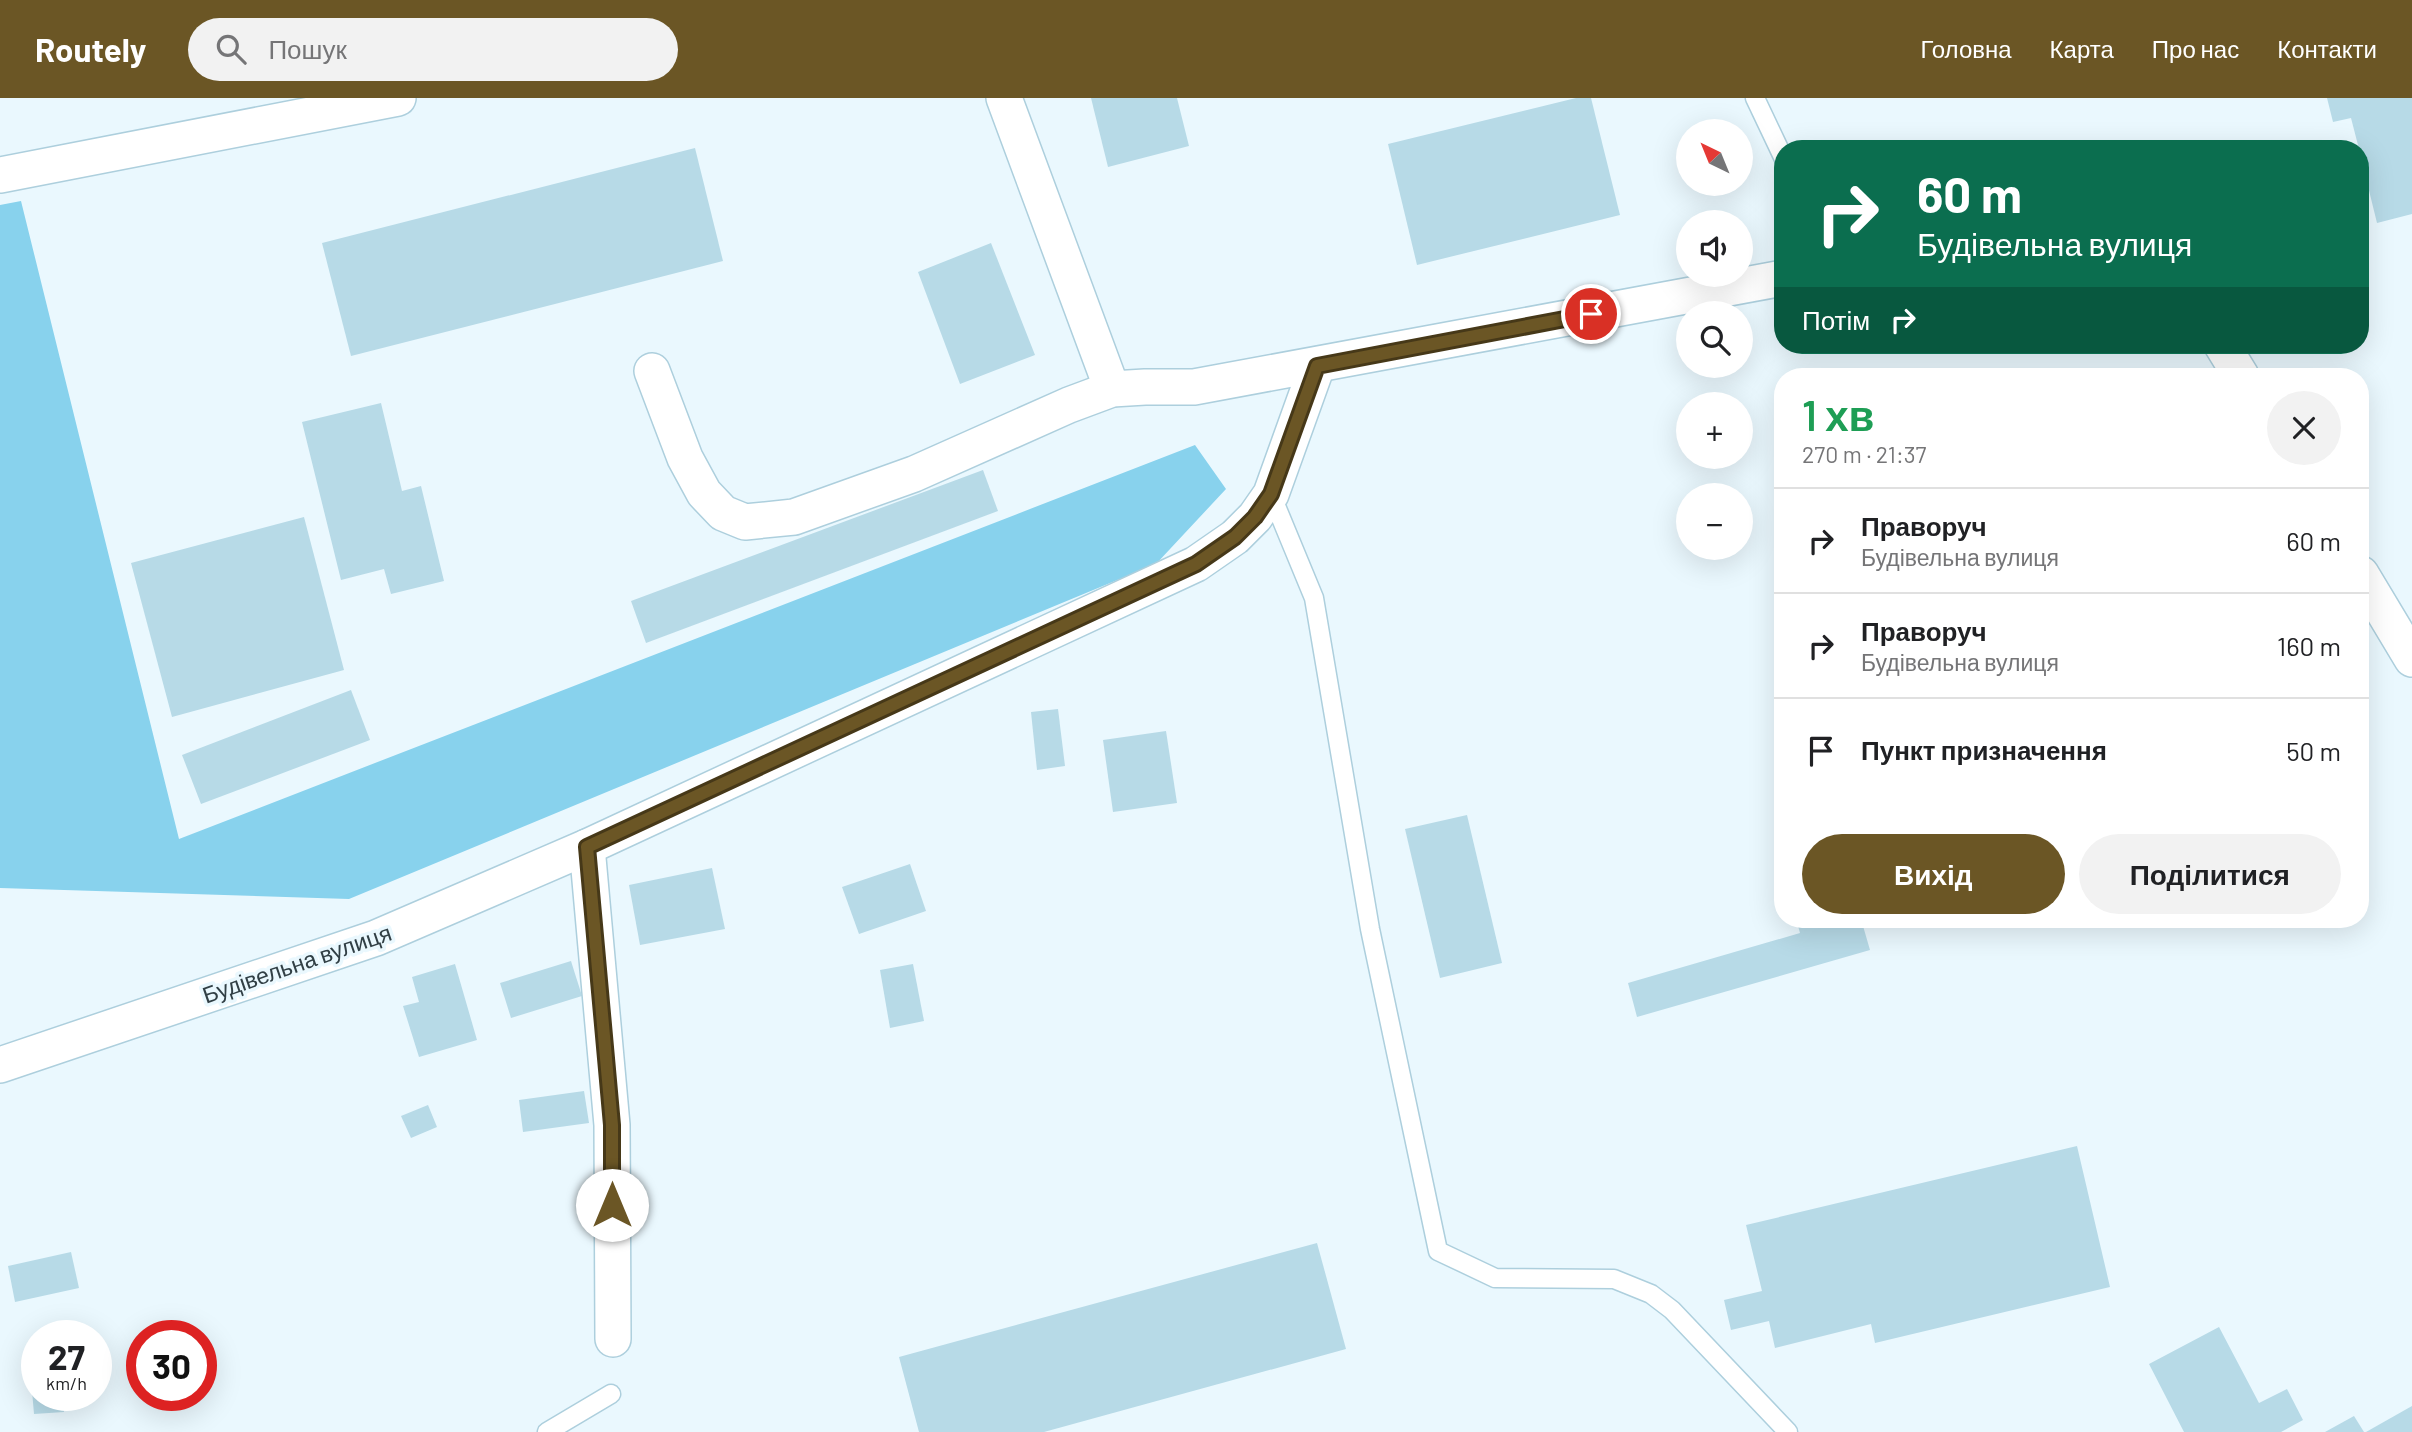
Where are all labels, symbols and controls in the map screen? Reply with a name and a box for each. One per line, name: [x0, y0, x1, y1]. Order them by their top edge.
search box: [188, 18, 678, 81]
text: Routely: [35, 29, 146, 69]
icon: search: [212, 30, 250, 68]
text: Пошук: [268, 33, 347, 64]
text: Головна: [1920, 34, 2012, 63]
text: Карта: [2050, 34, 2114, 63]
text: Про нас: [2152, 34, 2239, 63]
text: Контакти: [2277, 34, 2377, 63]
north arrow: [1676, 119, 1754, 196]
map controls: [1676, 119, 1753, 560]
text: 60 m: [1917, 164, 2022, 223]
icon: right: [1802, 168, 1893, 259]
button: sound: [1676, 210, 1753, 287]
text: Будівельна вулиця: [1917, 224, 2192, 262]
pin: [1561, 284, 1621, 344]
icon: arrive: [1572, 295, 1610, 333]
button: search: [1676, 301, 1753, 378]
icon: right: [1884, 301, 1922, 339]
text: Потім: [1802, 304, 1870, 335]
text: 1 хв: [1802, 389, 1874, 439]
button: close: [2267, 391, 2341, 465]
button: +: [1676, 392, 1753, 469]
text: 270 m · 21:37: [1802, 440, 1926, 468]
button: −: [1676, 483, 1753, 560]
text: Праворуч: [1861, 510, 1987, 541]
icon: right: [1802, 522, 1840, 560]
text: 60 m: [2286, 525, 2341, 556]
text: Будівельна вулиця: [1861, 543, 2059, 571]
text: Праворуч: [1861, 615, 1987, 646]
icon: right: [1802, 627, 1840, 665]
text: 160 m: [2277, 630, 2341, 661]
text: Будівельна вулиця: [1861, 648, 2059, 676]
icon: arrive: [1802, 732, 1840, 770]
text: Пункт призначення: [1861, 734, 2107, 765]
text: 50 m: [2286, 735, 2341, 766]
button: Вихід: [1802, 834, 2065, 914]
button: Поділитися: [2079, 834, 2341, 914]
street label: Будівельна вулиця: [199, 918, 395, 1009]
position arrow: [575, 1168, 649, 1242]
speed limit sign: 30: [126, 1320, 217, 1411]
text: 27: [48, 1335, 85, 1377]
text: km/h: [46, 1372, 87, 1394]

